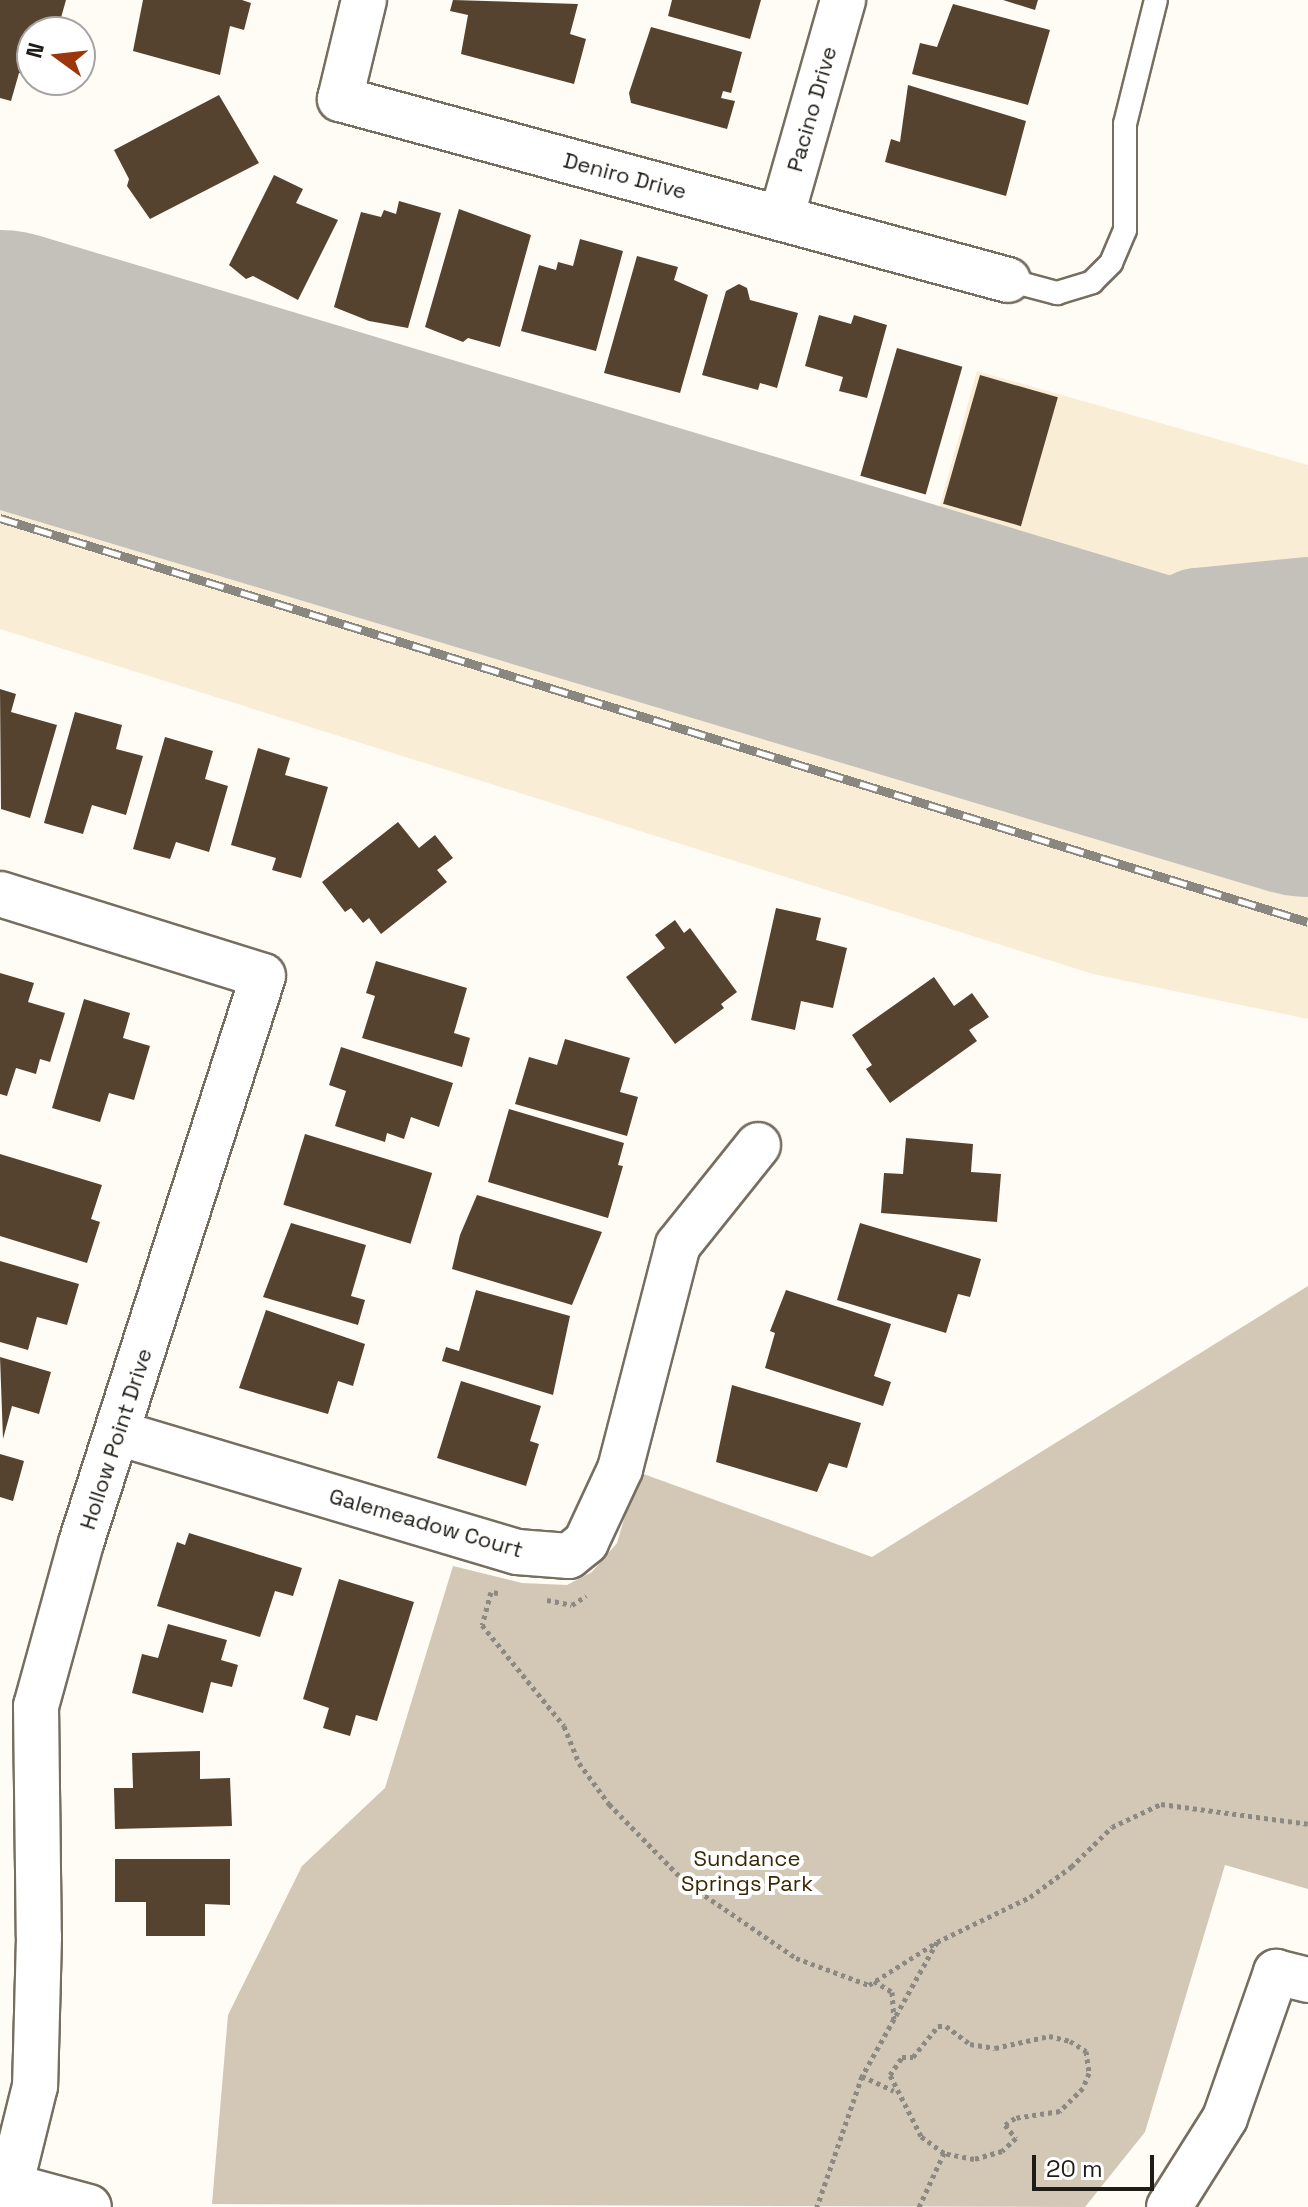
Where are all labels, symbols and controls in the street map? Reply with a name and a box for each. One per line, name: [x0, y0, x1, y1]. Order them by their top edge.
north arrow: [16, 16, 96, 96]
text: N: [19, 40, 50, 61]
street label: Pacino Drive: [781, 43, 843, 175]
street label: Deniro Drive: [561, 147, 689, 205]
street label: Hollow Point Drive: [74, 1345, 158, 1533]
street label: Galemeadow Court: [326, 1483, 526, 1563]
park label: Sundance Springs Park: [681, 1845, 813, 1896]
scale bar: [1036, 2139, 1158, 2189]
text: 20 m: [1046, 2153, 1103, 2184]

